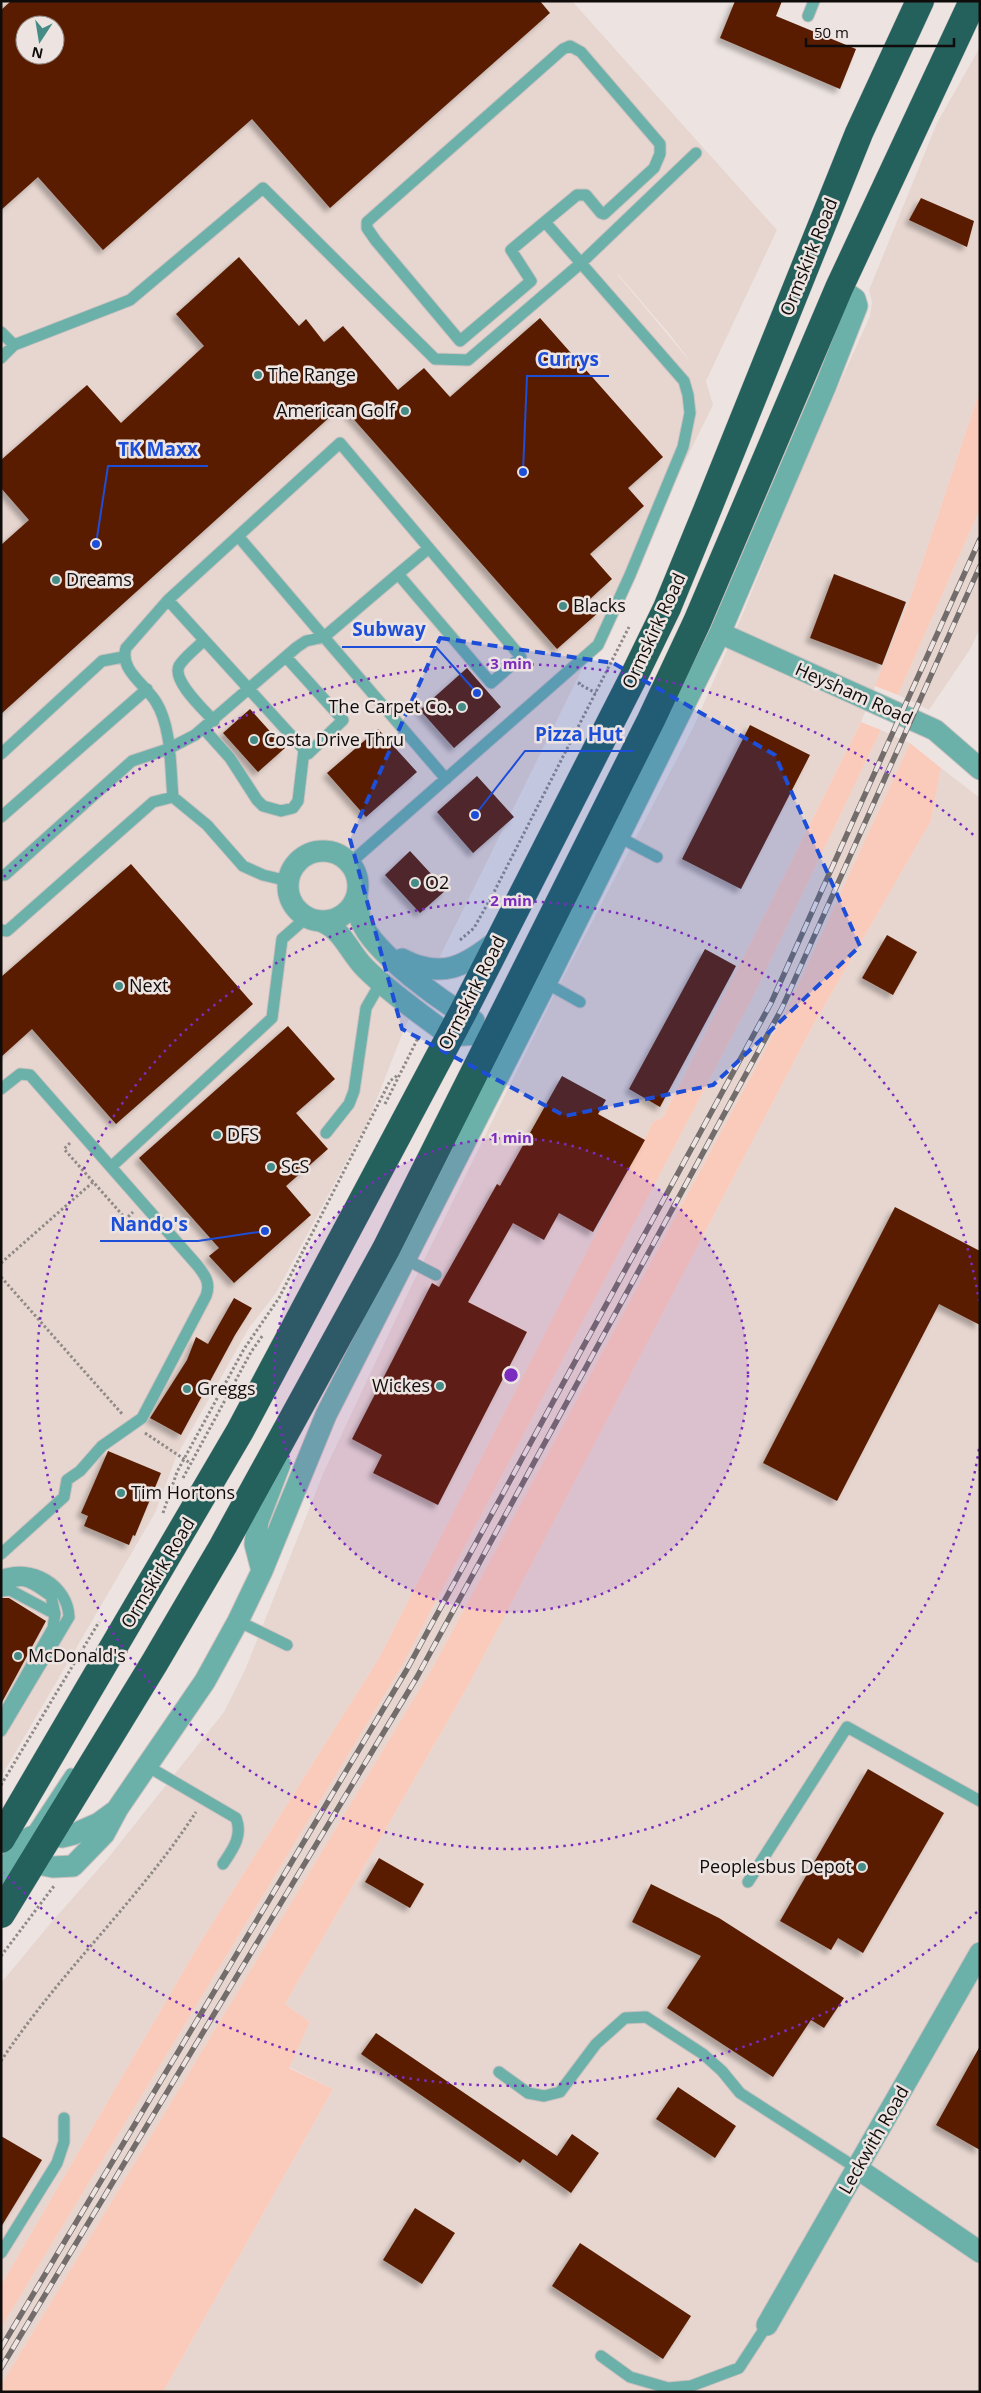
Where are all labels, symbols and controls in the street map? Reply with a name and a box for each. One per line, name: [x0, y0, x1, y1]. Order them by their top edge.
north arrow: [15, 15, 65, 65]
scale bar: [806, 15, 954, 47]
text: 50 m: [814, 22, 849, 42]
text: N: [30, 43, 45, 64]
street label: Ormskirk Road: [774, 194, 843, 319]
callout: Currys: [527, 342, 609, 376]
text: Currys: [537, 346, 599, 372]
place label: The Range: [268, 362, 356, 386]
marker: The Range: [252, 369, 264, 381]
place label: American Golf: [276, 398, 396, 422]
marker: American Golf: [399, 405, 411, 417]
callout: TK Maxx: [108, 432, 208, 466]
text: TK Maxx: [118, 436, 198, 462]
place label: Dreams: [66, 567, 132, 591]
street label: Ormskirk Road: [616, 569, 690, 692]
marker: Dreams: [50, 574, 62, 586]
place label: Blacks: [573, 593, 626, 617]
marker: Blacks: [557, 600, 569, 612]
callout: Subway: [342, 613, 436, 647]
text: Subway: [352, 616, 426, 642]
text: 3 min: [490, 653, 532, 673]
street label: Heysham Road: [792, 656, 917, 730]
place label: The Carpet Co.: [328, 694, 452, 718]
marker: The Carpet Co.: [456, 701, 468, 713]
callout: Pizza Hut: [525, 717, 633, 751]
text: Pizza Hut: [535, 721, 623, 747]
place label: Costa Drive Thru: [264, 727, 404, 751]
marker: Costa Drive Thru: [248, 734, 260, 746]
place label: O2: [425, 870, 449, 894]
marker: O2: [409, 877, 421, 889]
text: 2 min: [490, 890, 532, 910]
street label: Ormskirk Road: [432, 931, 510, 1054]
place label: Next: [129, 973, 169, 997]
marker: Next: [113, 980, 125, 992]
place label: DFS: [227, 1122, 259, 1146]
text: 1 min: [490, 1127, 532, 1147]
marker: DFS: [211, 1129, 223, 1141]
place label: ScS: [281, 1154, 309, 1178]
marker: ScS: [265, 1161, 277, 1173]
callout: Nando's: [100, 1207, 198, 1241]
text: Nando's: [110, 1211, 188, 1237]
centre of rings: [502, 1366, 520, 1384]
place label: Wickes: [372, 1373, 430, 1397]
place label: Greggs: [197, 1376, 256, 1400]
marker: Wickes: [434, 1380, 446, 1392]
marker: Greggs: [181, 1383, 193, 1395]
place label: Tim Hortons: [131, 1480, 235, 1504]
marker: Tim Hortons: [115, 1487, 127, 1499]
street label: Ormskirk Road: [115, 1513, 200, 1632]
place label: McDonald's: [28, 1643, 126, 1667]
marker: McDonald's: [12, 1650, 24, 1662]
place label: Peoplesbus Depot: [699, 1854, 852, 1878]
marker: Peoplesbus Depot: [856, 1861, 868, 1873]
street label: Leckwith Road: [832, 2081, 914, 2198]

